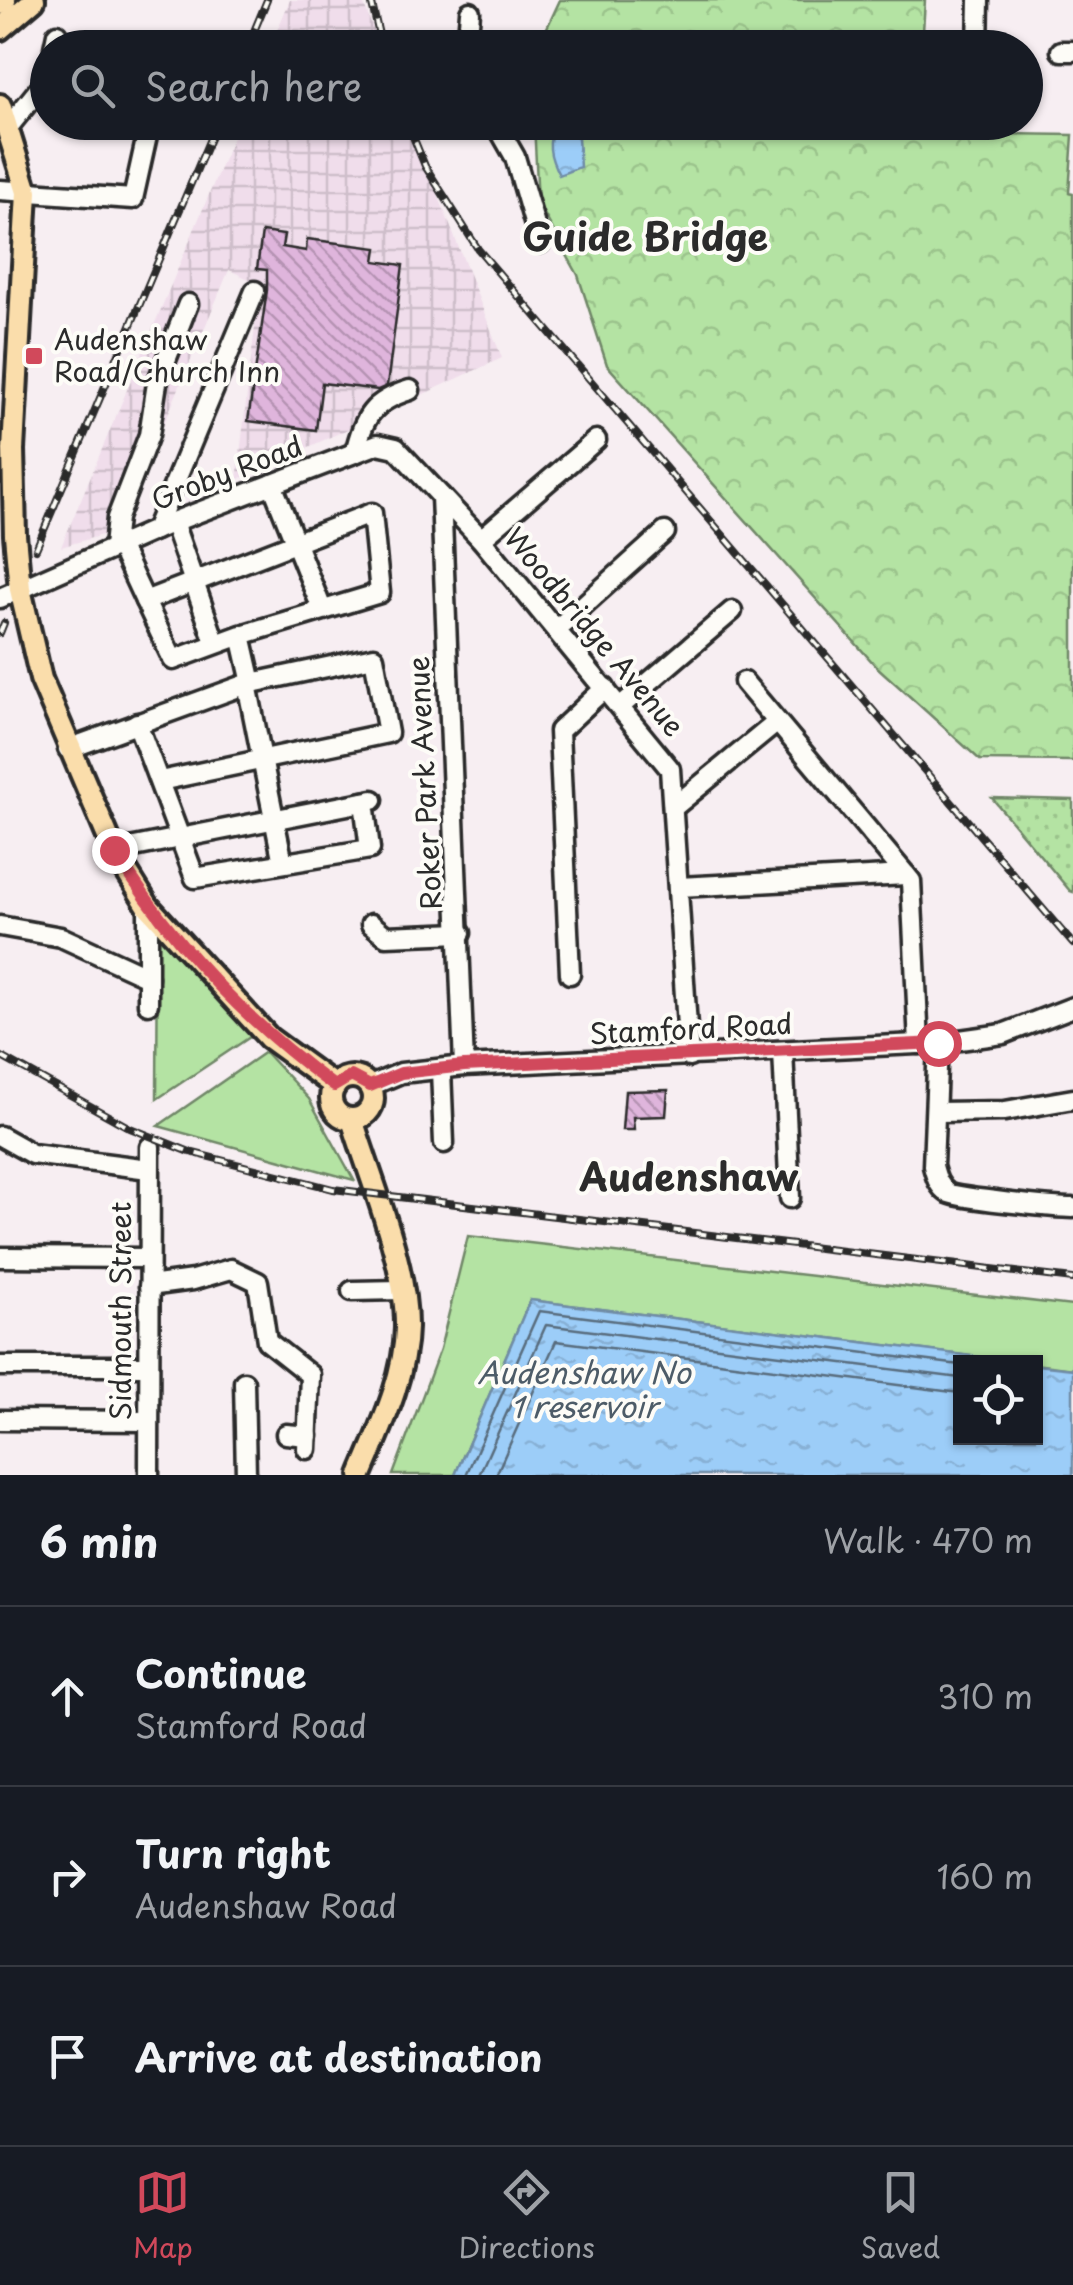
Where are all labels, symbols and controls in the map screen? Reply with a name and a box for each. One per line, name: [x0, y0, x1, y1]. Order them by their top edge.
search box: [30, 30, 1043, 140]
text: Search here: [145, 57, 362, 114]
icon: search: [65, 58, 120, 113]
district label: Guide Bridge: [522, 207, 768, 264]
place label: Audenshaw Road/Church Inn: [54, 317, 280, 392]
marker: Audenshaw Road/Church Inn: [23, 345, 45, 367]
street label: Groby Road: [145, 423, 308, 520]
street label: Woodbridge Avenue: [495, 517, 696, 745]
street label: Roker Park Avenue: [395, 655, 452, 911]
route end: [92, 828, 138, 874]
street label: Stamford Road: [588, 1001, 793, 1054]
route start: [916, 1021, 962, 1067]
district label: Audenshaw: [578, 1147, 799, 1204]
street label: Sidmouth Street: [98, 1202, 141, 1420]
water label: Audenshaw No 1 reservoir: [477, 1349, 692, 1428]
map controls: [953, 1355, 1043, 1445]
button: locate: [953, 1355, 1043, 1445]
text: 6 min: [40, 1509, 159, 1572]
text: Walk · 470 m: [823, 1516, 1033, 1564]
text: Continue: [135, 1644, 306, 1701]
icon: ahead: [40, 1669, 95, 1724]
text: 310 m: [937, 1672, 1033, 1720]
text: Stamford Road: [135, 1701, 367, 1749]
text: Turn right: [135, 1824, 331, 1881]
icon: right: [40, 1849, 95, 1904]
text: 160 m: [937, 1852, 1033, 1900]
text: Audenshaw Road: [135, 1881, 397, 1929]
text: Arrive at destination: [135, 2028, 543, 2085]
icon: arrive: [40, 2029, 95, 2084]
tab: Map: [133, 2165, 193, 2268]
tab: Directions: [459, 2165, 595, 2268]
tab: Saved: [861, 2165, 940, 2268]

